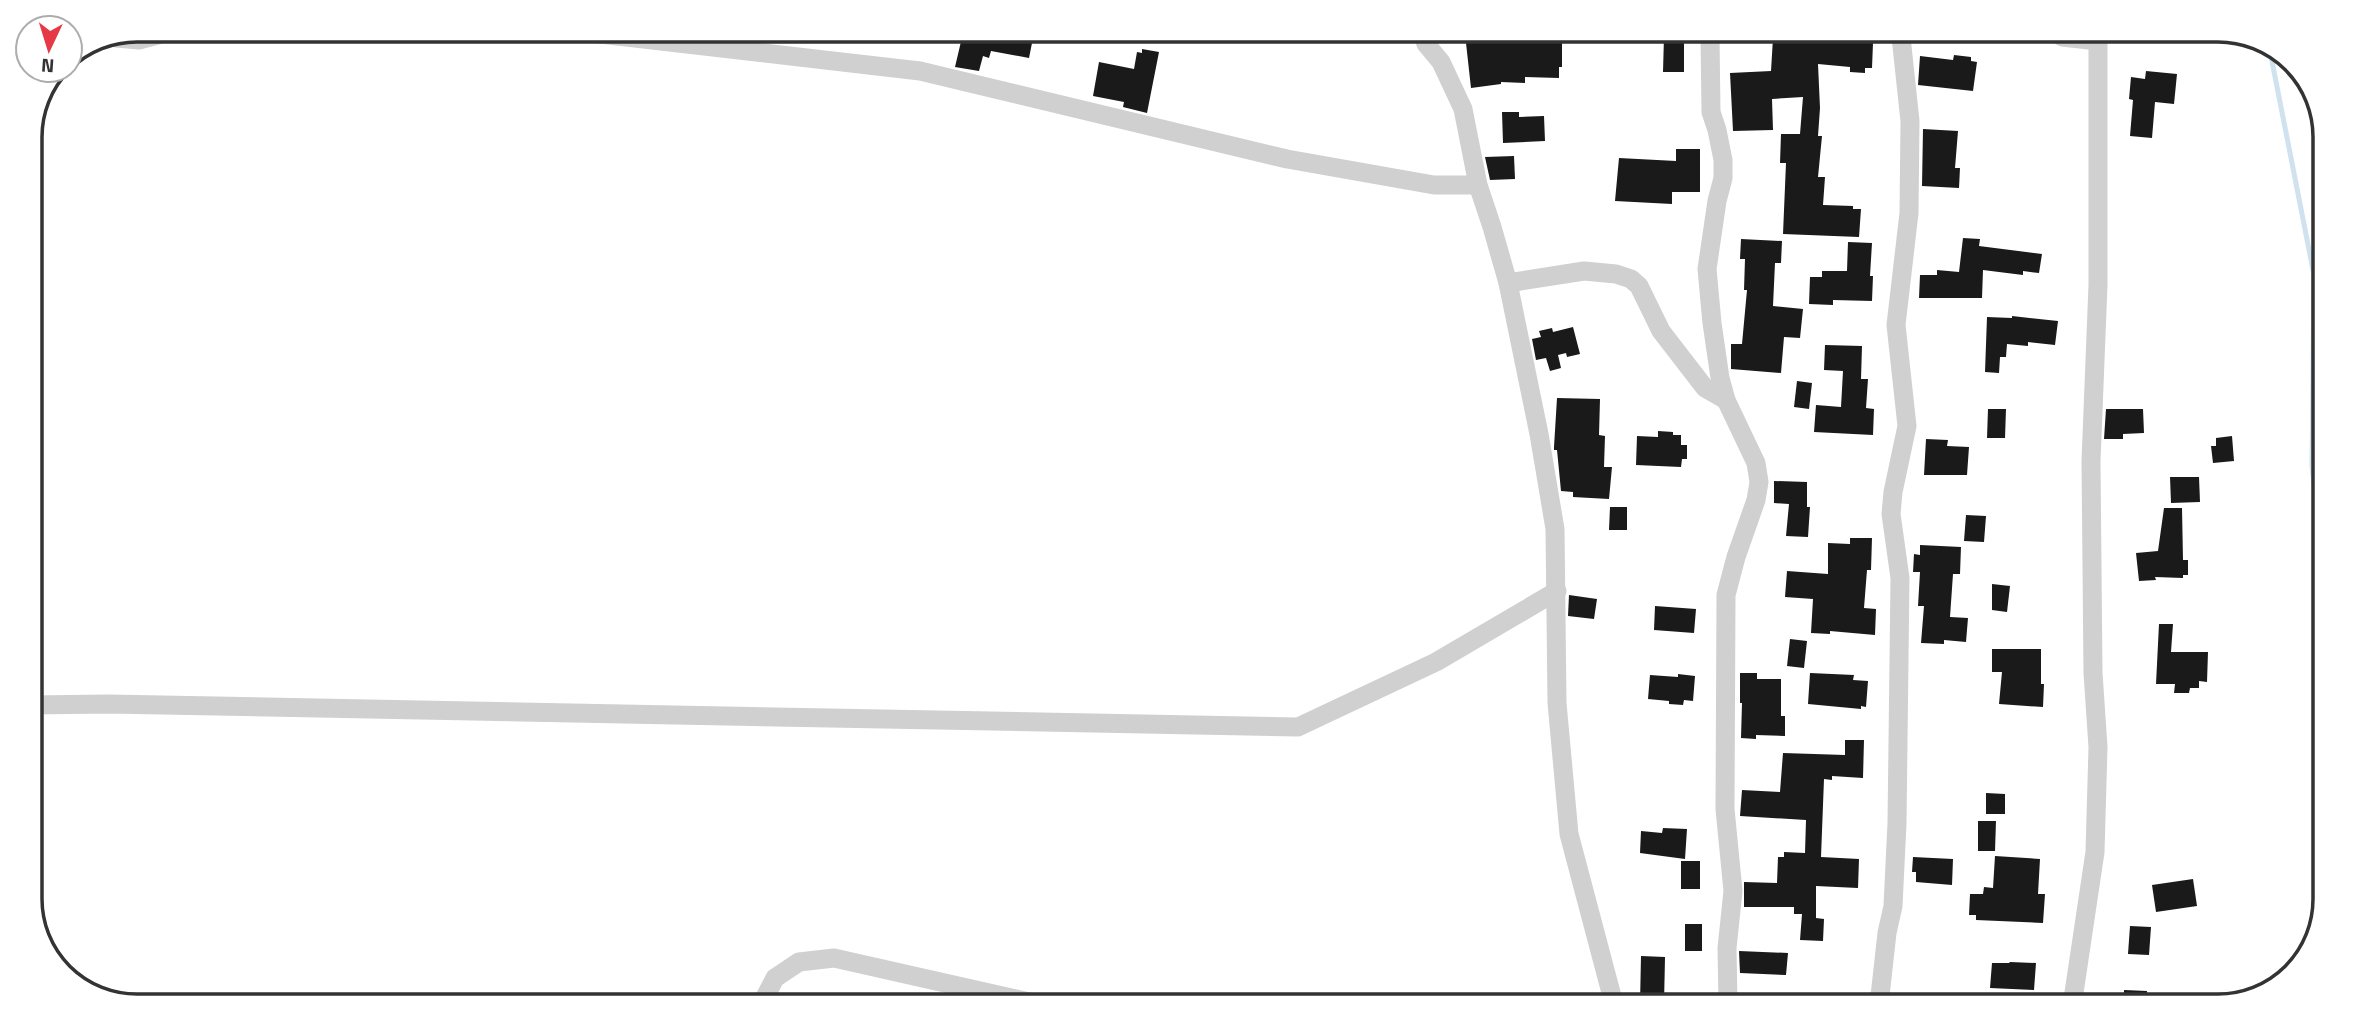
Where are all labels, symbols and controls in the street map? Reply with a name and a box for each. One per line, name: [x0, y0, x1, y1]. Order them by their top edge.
north arrow: [14, 14, 84, 84]
text: N: [40, 52, 55, 81]

